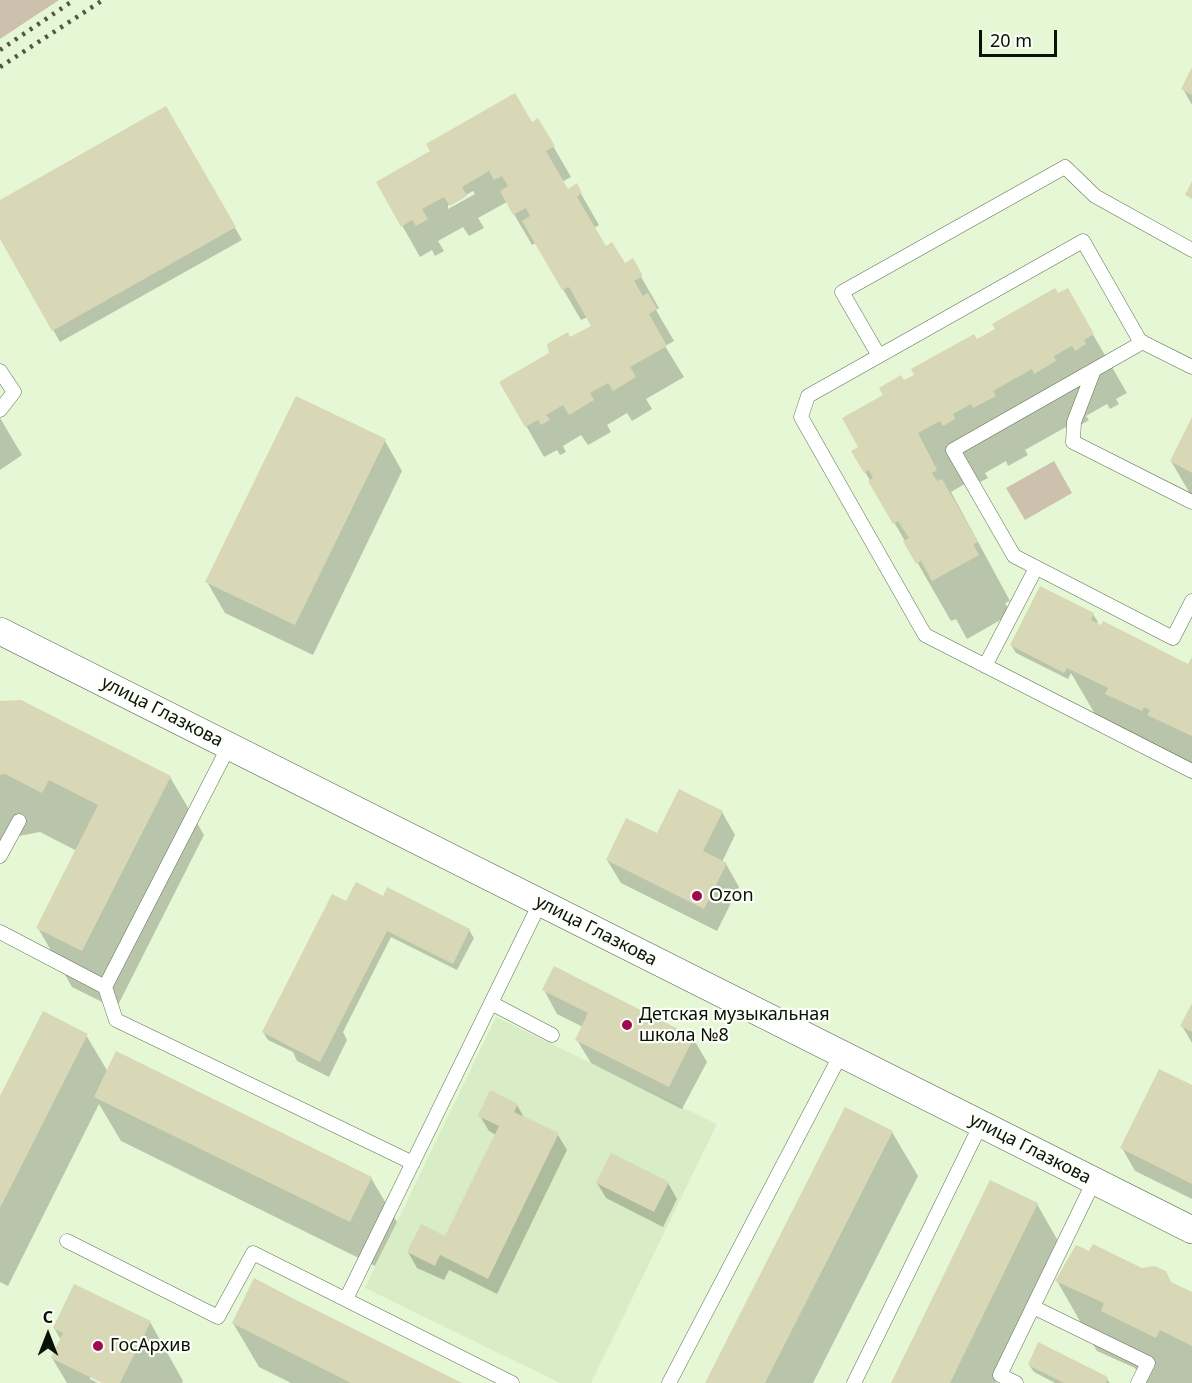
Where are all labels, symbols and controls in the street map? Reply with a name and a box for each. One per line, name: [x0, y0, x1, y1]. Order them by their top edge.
scale bar: [982, 18, 1060, 56]
text: 20 m: [990, 28, 1032, 52]
street label: улица Глазкова: [98, 672, 226, 752]
place label: Ozon: [709, 885, 754, 907]
marker: Ozon: [690, 889, 704, 903]
street label: улица Глазкова: [532, 891, 660, 971]
place label: Детская музыкальная школа №8: [639, 1004, 830, 1046]
marker: Детская музыкальная школа №8: [620, 1018, 634, 1032]
street label: улица Глазкова: [966, 1109, 1094, 1189]
north arrow: [18, 1305, 78, 1365]
text: С: [43, 1306, 53, 1328]
place label: ГосАрхив: [110, 1335, 191, 1357]
marker: ГосАрхив: [91, 1339, 105, 1353]

